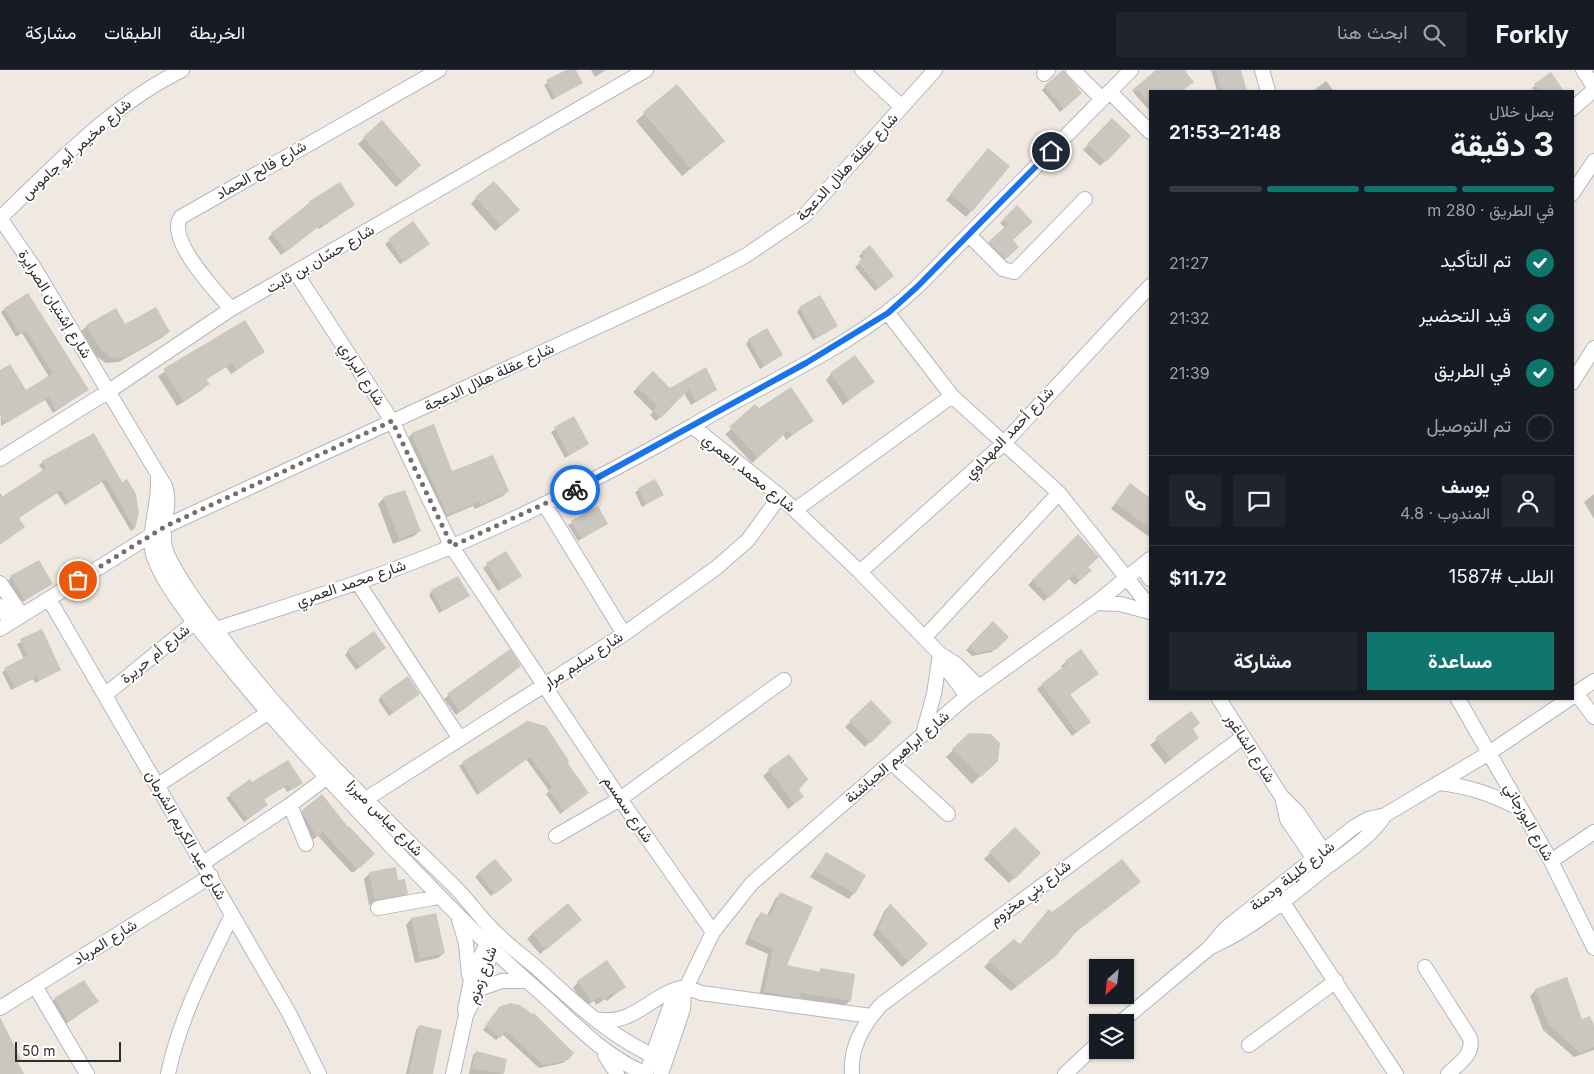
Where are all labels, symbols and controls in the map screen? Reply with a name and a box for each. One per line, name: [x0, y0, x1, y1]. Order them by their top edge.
search box: [1116, 12, 1466, 57]
text: Forkly: [1496, 20, 1569, 49]
text: ابحث هنا: [1337, 21, 1408, 44]
icon: search: [1420, 21, 1448, 49]
text: مشاركة: [25, 22, 76, 43]
text: الطبقات: [104, 22, 161, 43]
text: الخريطة: [189, 22, 245, 43]
street label: شارع مخيمر أبو جاموس: [17, 94, 136, 205]
text: يصل خلال: [1489, 101, 1554, 121]
street label: شارع عقلة هلال الدعجة: [791, 108, 903, 226]
text: 21:48–21:53: [1169, 121, 1281, 144]
text: 3 دقيقة: [1450, 125, 1554, 164]
pin: [1030, 130, 1072, 172]
street label: شارع فالح الحماد: [212, 136, 311, 205]
icon: home: [1037, 137, 1065, 165]
text: في الطريق · 280 m: [1427, 200, 1554, 220]
street label: شارع حسّان بن ثابت: [262, 220, 379, 299]
street label: شارع إشتيان الصرايرة: [13, 246, 97, 363]
text: تم التأكيد: [1440, 249, 1511, 272]
icon: check: [1526, 249, 1554, 277]
text: 21:27: [1169, 253, 1209, 273]
text: قيد التحضير: [1419, 304, 1511, 327]
icon: check: [1526, 304, 1554, 332]
text: 21:32: [1169, 308, 1210, 328]
street label: شارع عقلة هلال الدعجة: [421, 338, 558, 417]
street label: شارع البراري: [332, 339, 390, 411]
text: في الطريق: [1434, 359, 1511, 382]
icon: check: [1526, 359, 1554, 387]
text: 21:39: [1169, 363, 1210, 383]
street label: شارع أحمد المهداوي: [960, 382, 1061, 486]
text: تم التوصيل: [1426, 414, 1511, 437]
street label: شارع محمد العمري: [696, 429, 800, 519]
courier: [550, 465, 600, 515]
button: phone: [1169, 475, 1221, 527]
button: chat: [1233, 475, 1285, 527]
text: يوسف: [1441, 475, 1490, 498]
button: person: [1502, 475, 1554, 527]
icon: bike: [561, 476, 589, 504]
text: المندوب · 4.8: [1400, 503, 1490, 523]
street label: شارع محمد العمري: [293, 555, 410, 614]
pin: [57, 559, 99, 601]
text: الطلب #1587: [1448, 565, 1554, 588]
icon: bag: [64, 566, 92, 594]
text: $11.72: [1169, 567, 1227, 590]
street label: شارع أم حريرة: [116, 620, 195, 689]
street label: شارع سليم مرار: [538, 627, 628, 695]
button: مشاركة: [1169, 632, 1357, 690]
button: مساعدة: [1367, 632, 1554, 690]
street label: شارع ابراهيم الحباشنة: [841, 706, 954, 809]
street label: شارع الشاغور: [1219, 709, 1280, 787]
street label: شارع عبد الكريم الشرمان: [140, 767, 231, 904]
street label: شارع سمسم: [597, 771, 658, 847]
street label: شارع عباس ميرزا: [342, 775, 428, 861]
street label: شارع البوزجاني: [1497, 780, 1559, 866]
street label: شارع كليلة ودمنة: [1245, 836, 1339, 916]
street label: شارع بني مخزوم: [985, 856, 1077, 933]
street label: شارع المرباد: [69, 914, 141, 970]
street label: شارع زمزم: [462, 943, 503, 1007]
north arrow: [1089, 959, 1134, 1004]
map controls: [1089, 959, 1134, 1059]
button: layers: [1089, 1014, 1134, 1059]
scale bar: [15, 1039, 121, 1062]
text: 50 m: [22, 1042, 56, 1059]

